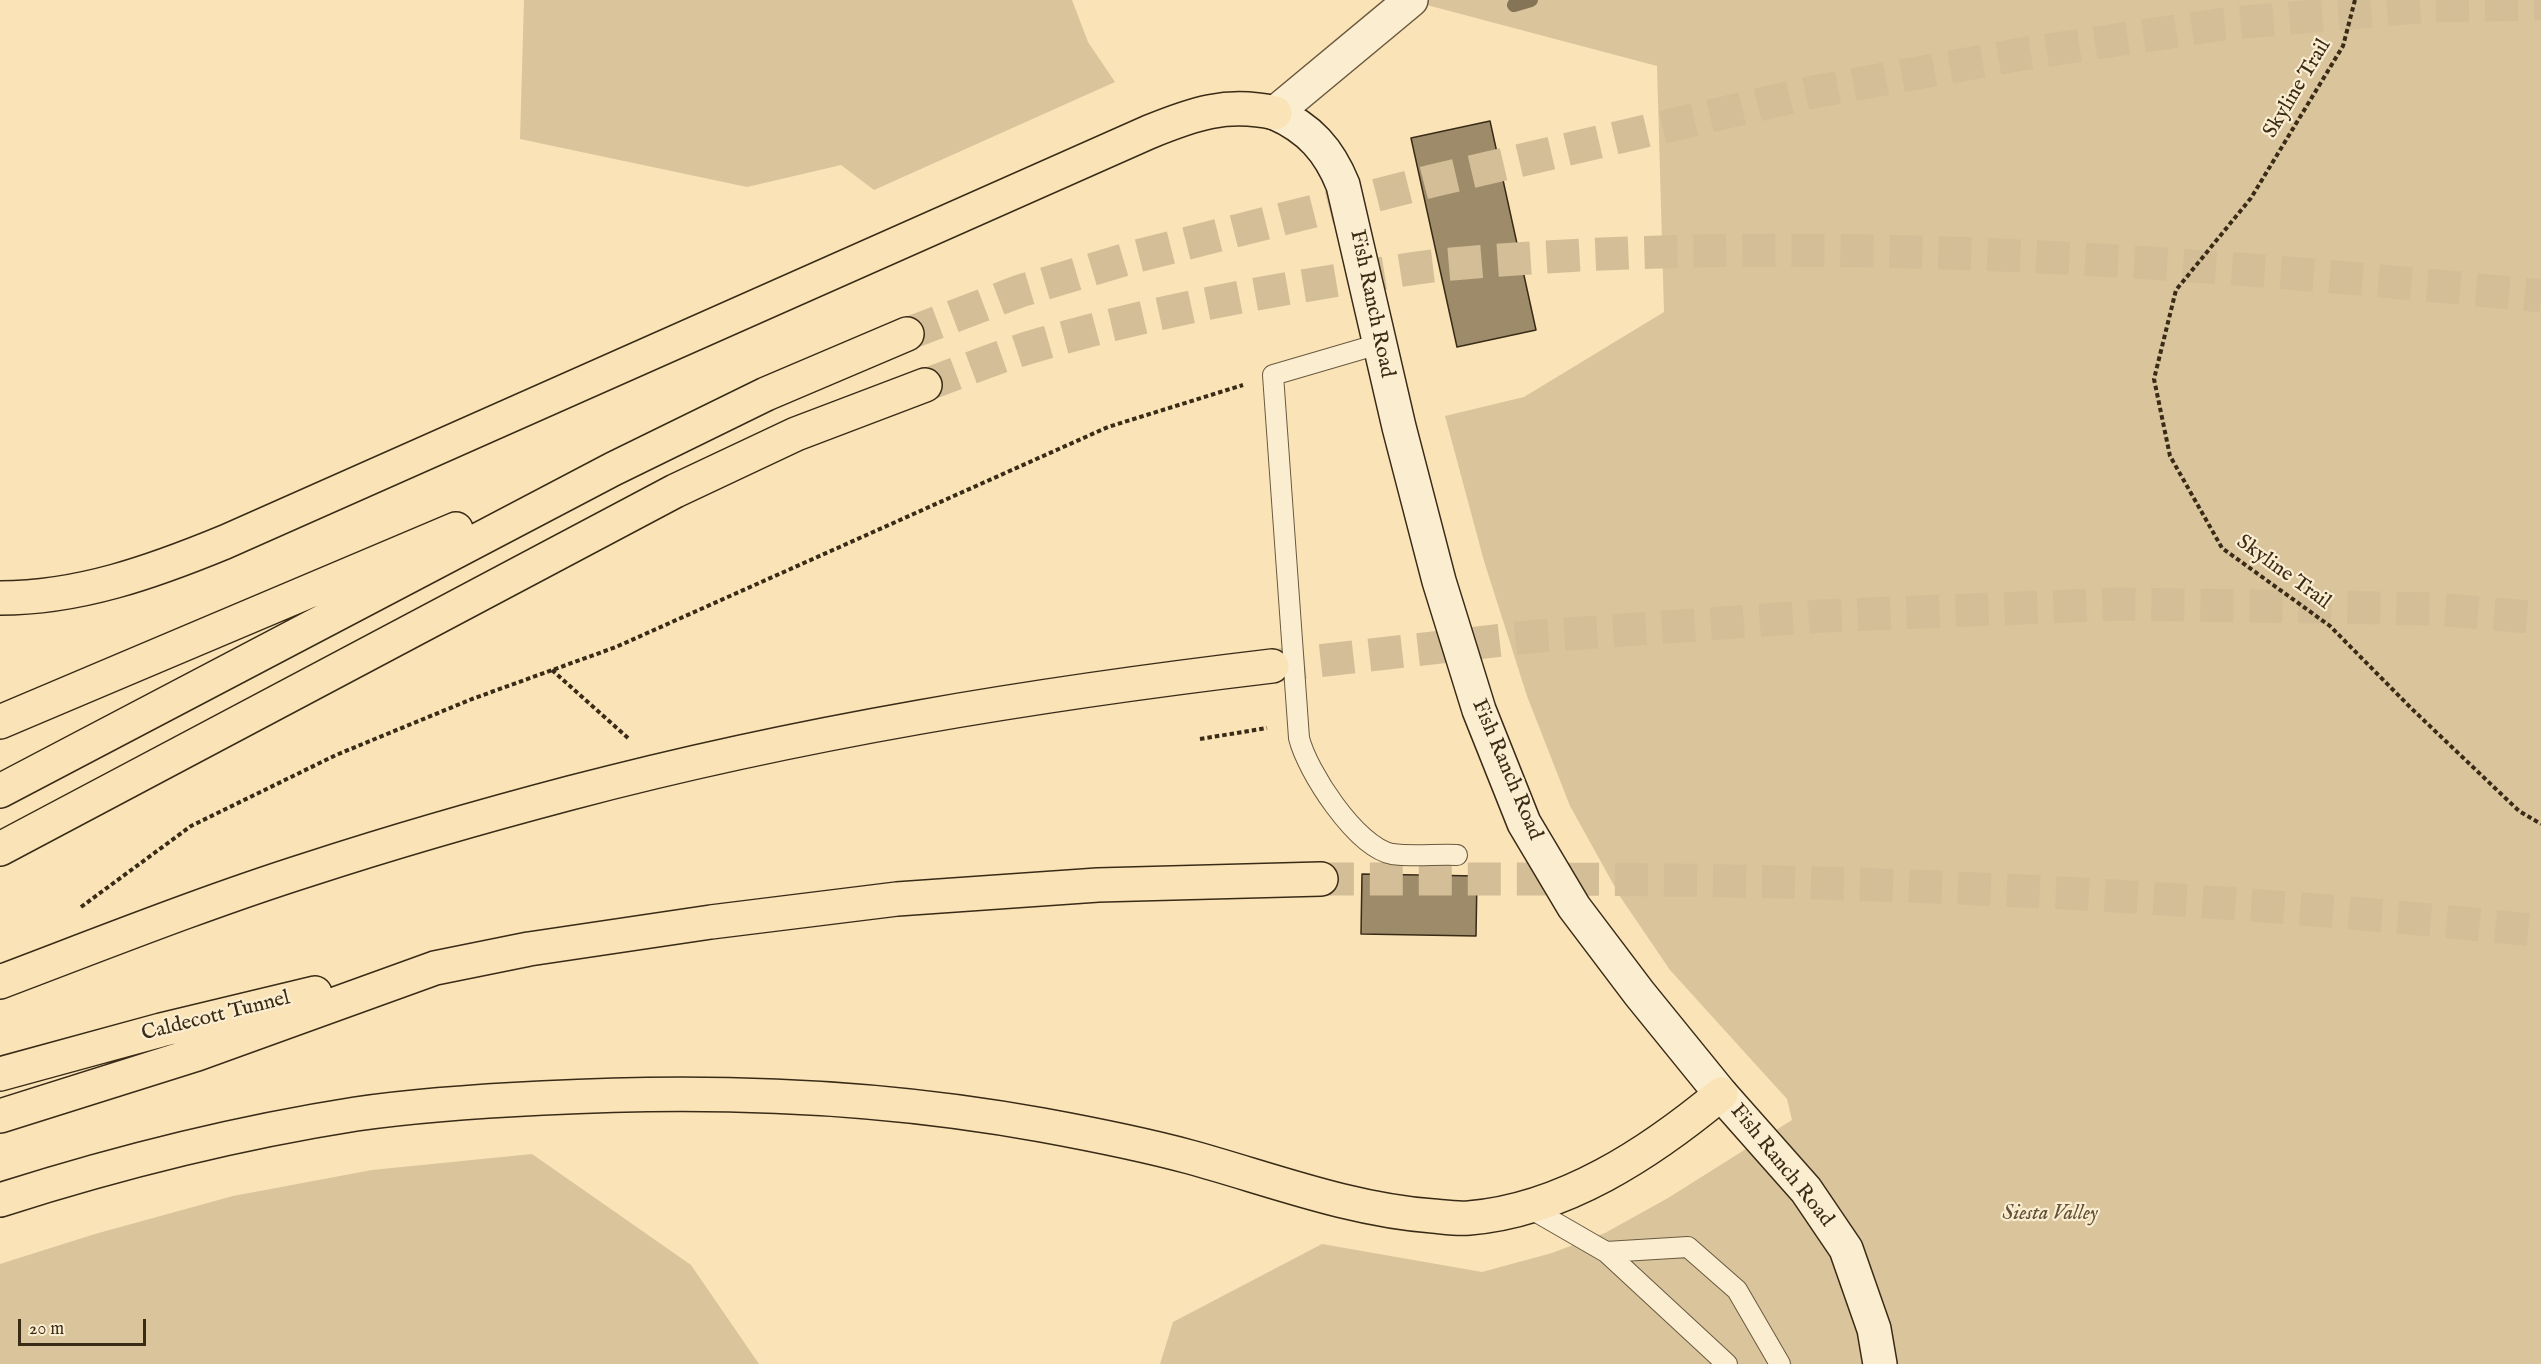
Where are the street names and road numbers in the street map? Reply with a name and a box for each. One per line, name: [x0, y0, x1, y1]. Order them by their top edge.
street label: Skyline Trail: [2259, 35, 2337, 143]
street label: Fish Ranch Road: [1343, 228, 1399, 380]
street label: Skyline Trail: [2231, 530, 2335, 616]
street label: Fish Ranch Road: [1465, 696, 1547, 844]
street label: Caldecott Tunnel: [139, 986, 293, 1048]
street label: Fish Ranch Road: [1724, 1100, 1838, 1232]

